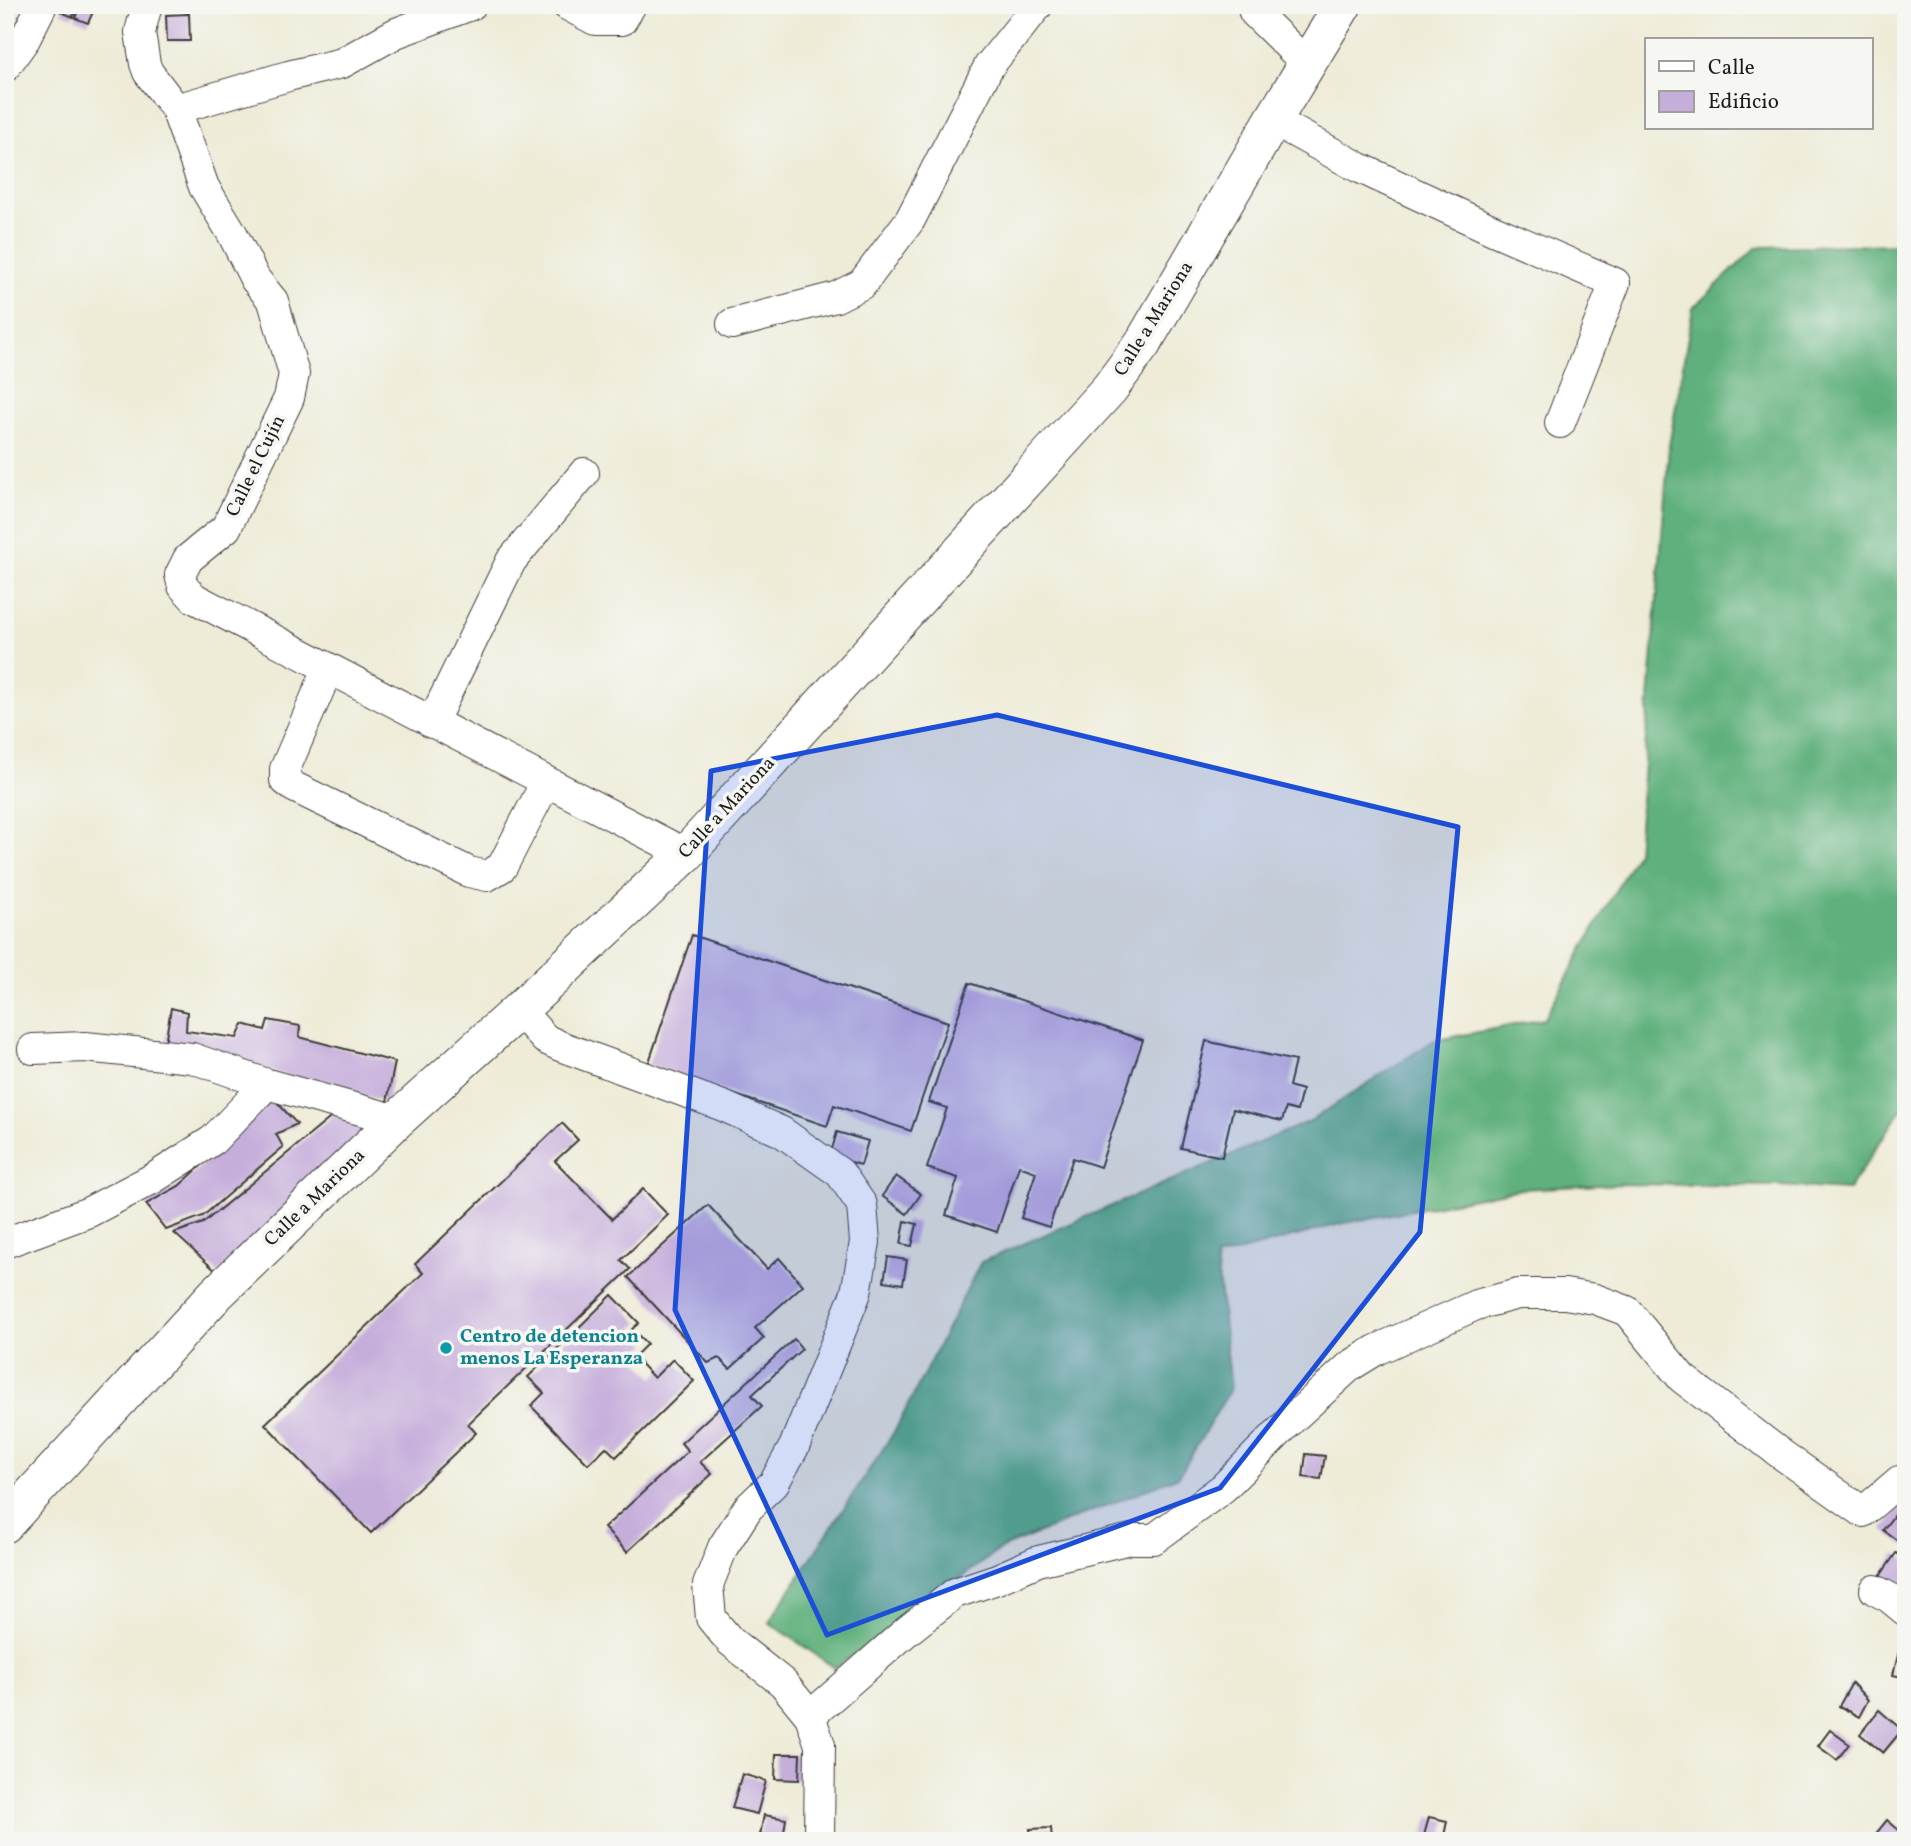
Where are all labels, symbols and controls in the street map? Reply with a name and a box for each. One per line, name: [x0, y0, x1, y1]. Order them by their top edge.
legend: [1645, 38, 1872, 130]
text: Calle: [1708, 54, 1755, 83]
text: Edificio: [1708, 88, 1779, 117]
street label: Calle a Mariona: [1108, 257, 1200, 381]
street label: Calle el Cujín: [220, 411, 292, 521]
street label: Calle a Mariona: [673, 751, 781, 865]
street label: Calle a Mariona: [259, 1143, 371, 1253]
place label: Centro de detencion menos La Esperanza: [460, 1324, 643, 1372]
marker: Centro de detencion menos La Esperanza: [438, 1340, 454, 1356]

